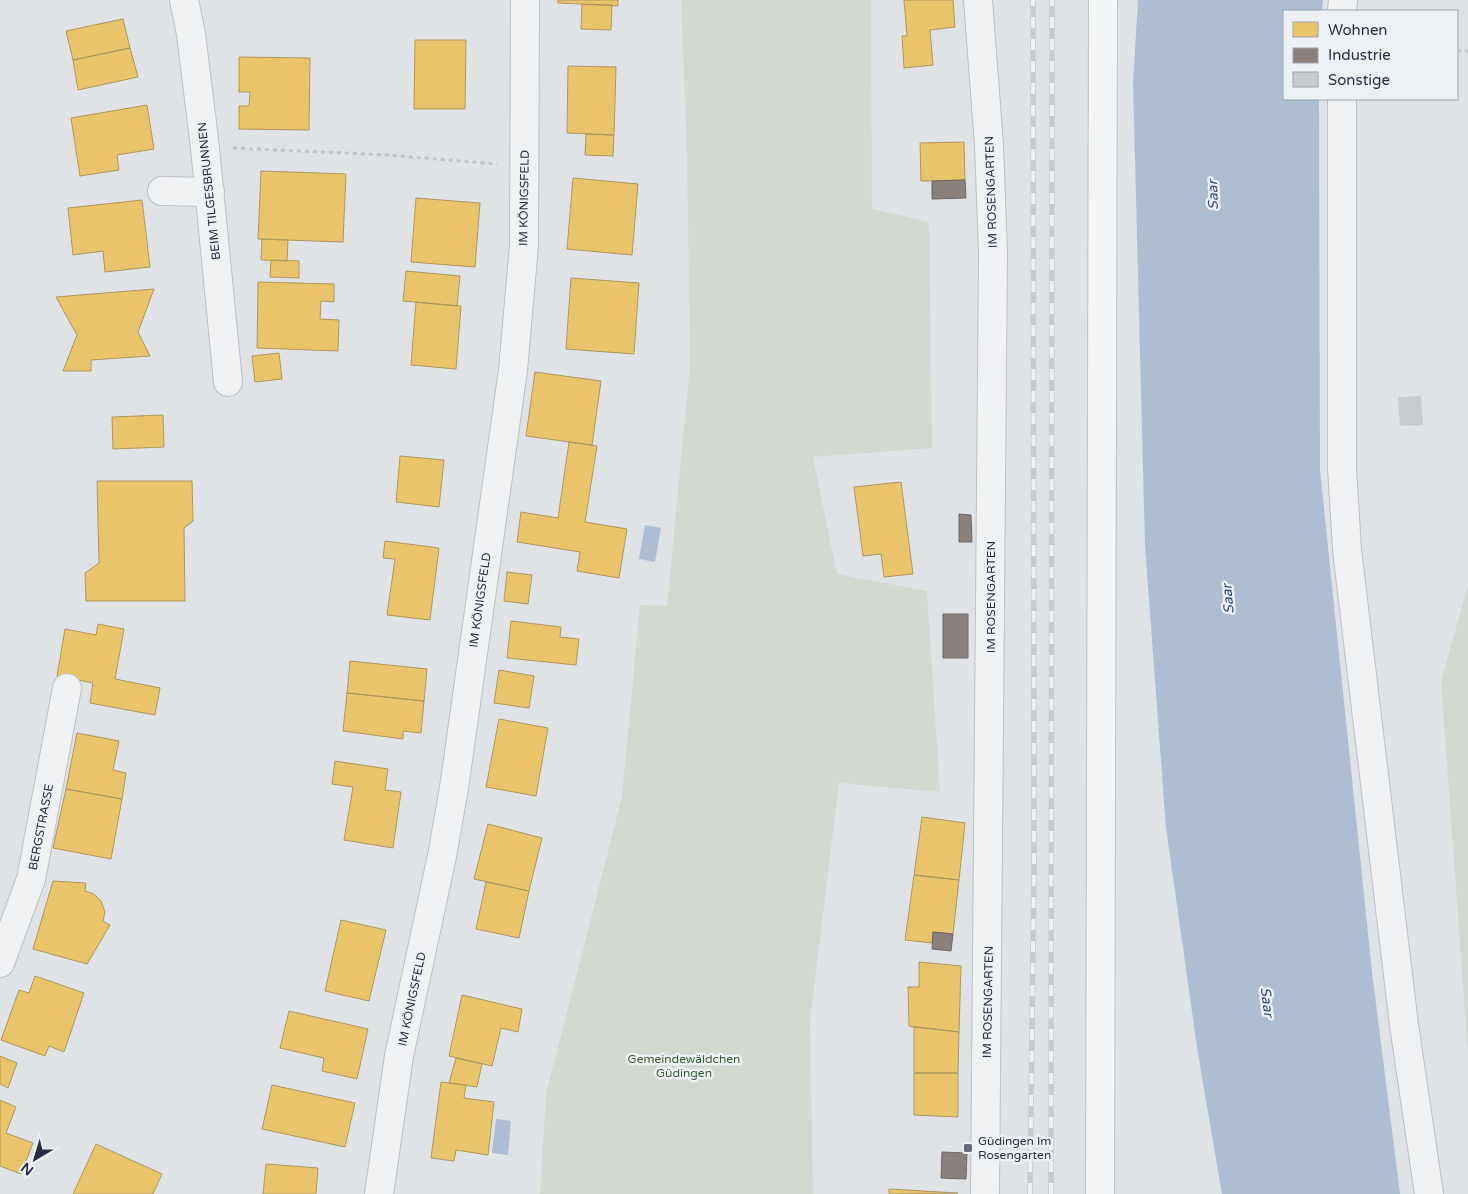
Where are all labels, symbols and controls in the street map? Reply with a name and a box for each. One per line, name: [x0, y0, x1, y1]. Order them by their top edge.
legend: [1283, 10, 1458, 100]
text: Wohnen: [1328, 21, 1388, 39]
text: Industrie: [1328, 46, 1391, 64]
text: Sonstige: [1328, 71, 1390, 89]
street label: BEIM TILGESBRUNNEN: [195, 121, 223, 261]
street label: IM ROSENGARTEN: [982, 136, 1000, 248]
street label: IM KÖNIGSFELD: [516, 150, 532, 246]
water label: Saar: [1204, 178, 1222, 210]
street label: IM ROSENGARTEN: [984, 541, 998, 653]
street label: IM KÖNIGSFELD: [466, 552, 494, 648]
water label: Saar: [1218, 582, 1238, 615]
street label: BERGSTRASSE: [26, 782, 56, 871]
street label: IM ROSENGARTEN: [980, 946, 996, 1058]
street label: IM KÖNIGSFELD: [395, 951, 429, 1047]
water label: Saar: [1257, 986, 1277, 1019]
park label: Gemeindewäldchen Güdingen: [628, 1052, 740, 1080]
north arrow: [10, 1134, 60, 1184]
place label: Güdingen Im Rosengarten: [978, 1134, 1051, 1162]
marker: Güdingen Im Rosengarten: [962, 1142, 974, 1154]
text: N: [18, 1159, 37, 1179]

